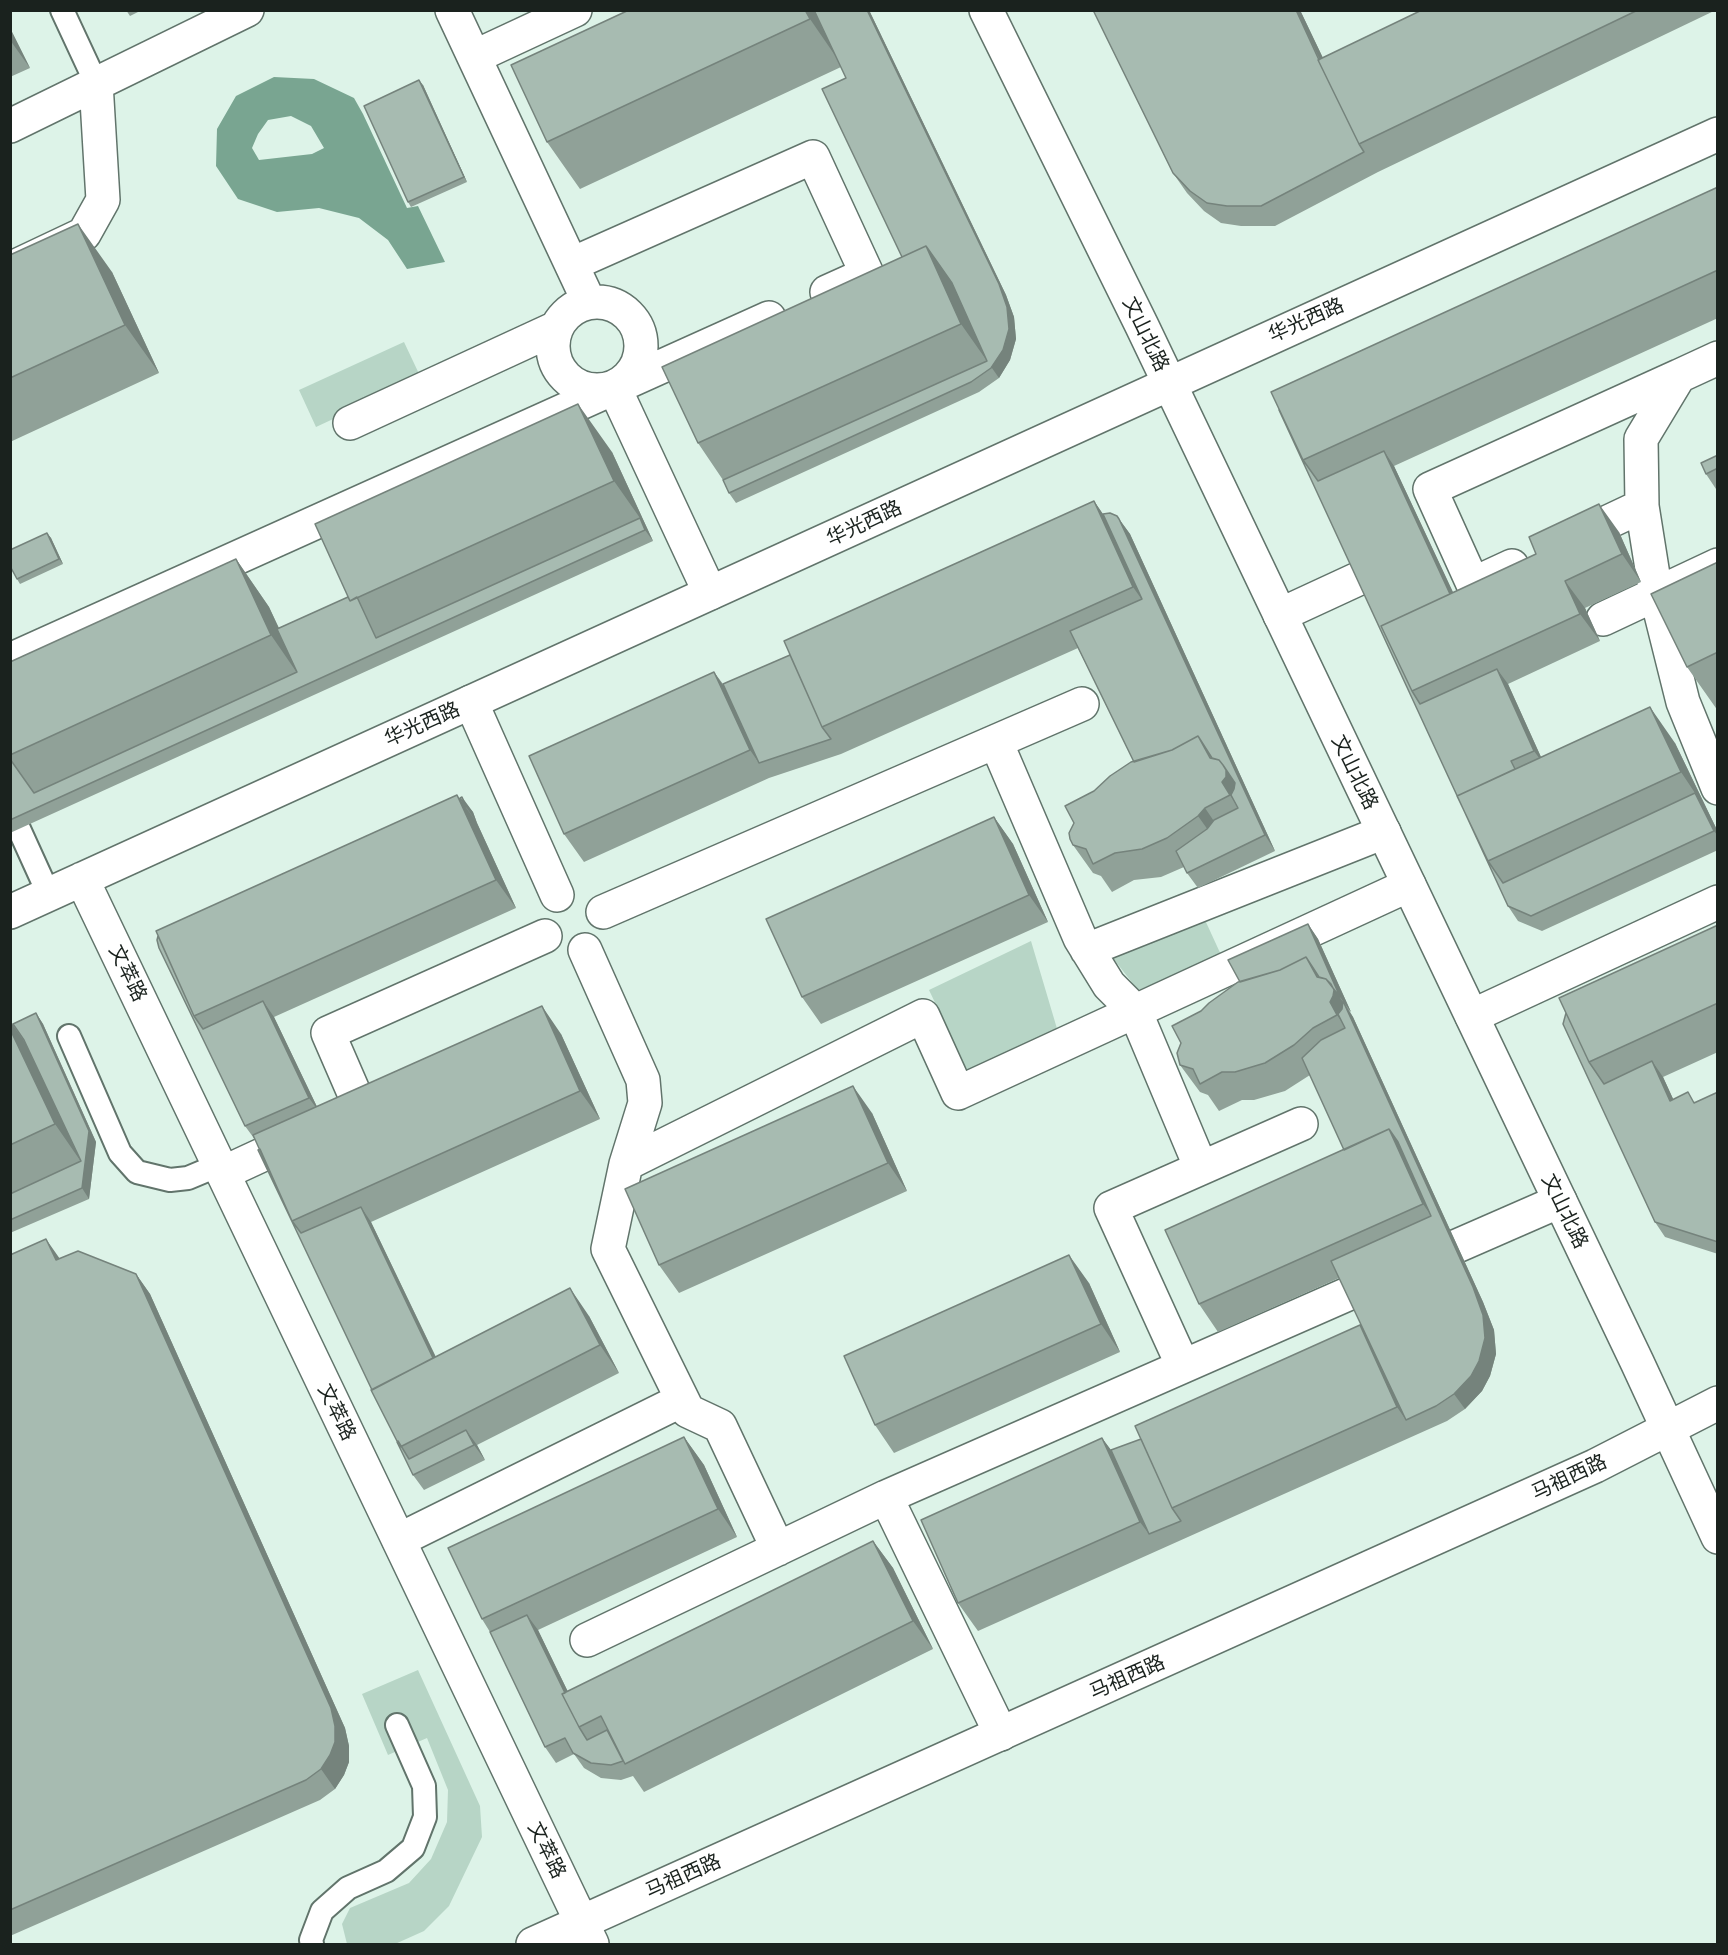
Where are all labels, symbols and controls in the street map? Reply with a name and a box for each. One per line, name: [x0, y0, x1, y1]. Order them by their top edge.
street label: 文山北路: [1118, 293, 1174, 375]
street label: 华光西路: [1265, 293, 1347, 347]
street label: 华光西路: [823, 495, 905, 551]
street label: 华光西路: [381, 697, 463, 751]
street label: 文山北路: [1327, 731, 1383, 813]
street label: 文萃路: [104, 941, 152, 1005]
street label: 文山北路: [1537, 1170, 1593, 1252]
street label: 文萃路: [313, 1380, 361, 1444]
street label: 马祖西路: [1528, 1449, 1610, 1505]
street label: 马祖西路: [1086, 1650, 1168, 1704]
street label: 文萃路: [523, 1818, 571, 1882]
street label: 马祖西路: [642, 1849, 724, 1903]

